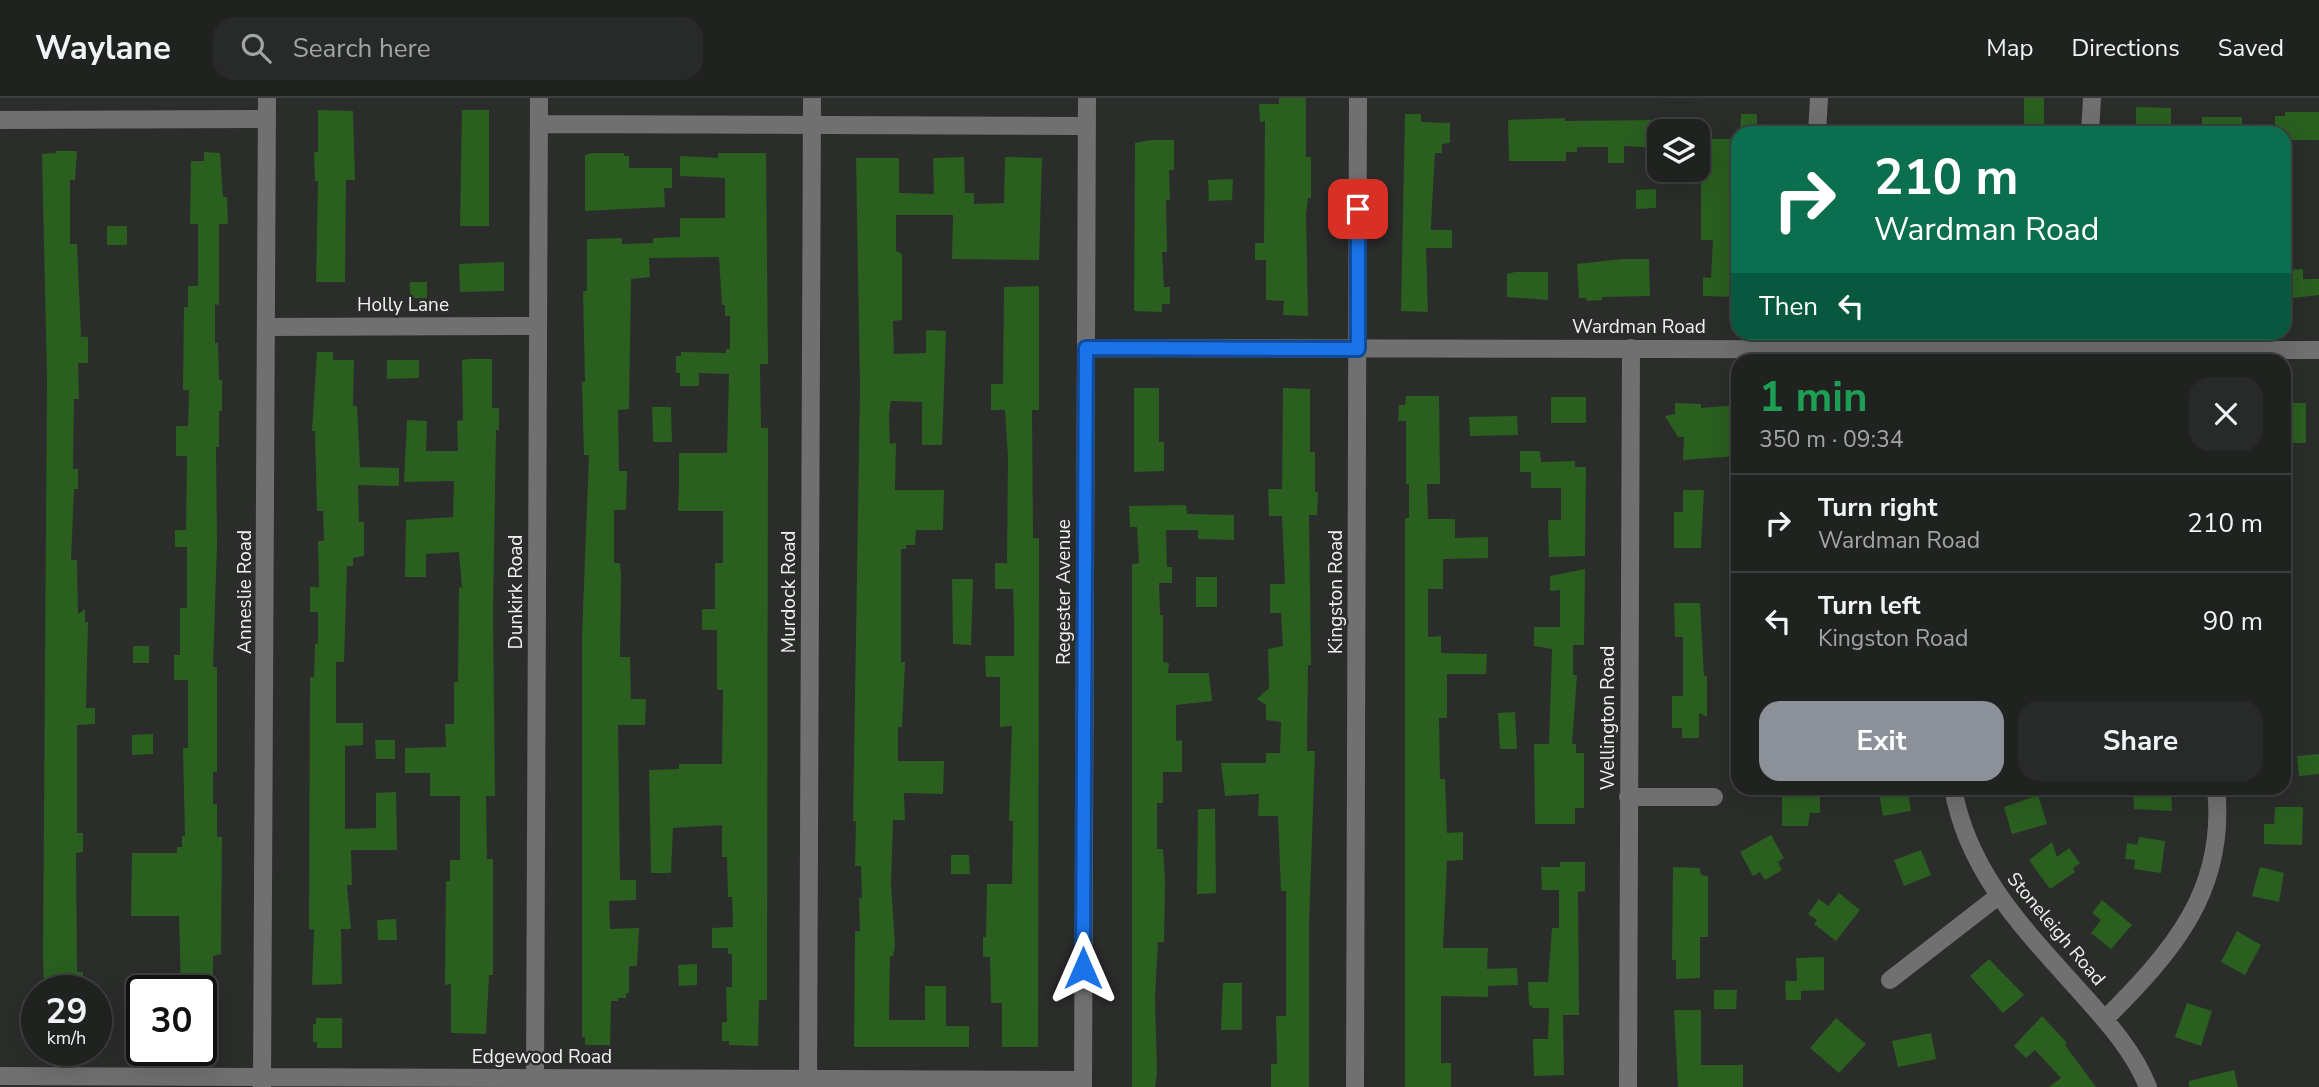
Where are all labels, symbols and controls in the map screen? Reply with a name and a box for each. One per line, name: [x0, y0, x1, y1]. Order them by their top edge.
search box: [213, 17, 703, 80]
text: Waylane: [35, 26, 171, 71]
icon: search: [237, 29, 275, 67]
text: Search here: [293, 31, 431, 66]
text: Map: [1986, 32, 2033, 64]
text: Directions: [2071, 32, 2180, 64]
text: Saved: [2218, 32, 2284, 64]
map controls: [1647, 119, 1710, 182]
button: layers: [1647, 119, 1710, 182]
text: 210 m: [1874, 144, 2018, 211]
icon: right: [1759, 154, 1850, 245]
pin: [1328, 179, 1388, 239]
icon: arrive: [1339, 190, 1377, 228]
text: Wardman Road: [1874, 208, 2099, 251]
icon: left: [1832, 287, 1870, 325]
text: Then: [1759, 289, 1818, 324]
street label: Holly Lane: [357, 292, 449, 318]
street label: Wardman Road: [1572, 314, 1706, 340]
text: 1 min: [1759, 369, 1868, 426]
button: close: [2189, 377, 2263, 451]
text: 350 m · 09:34: [1759, 424, 1904, 455]
text: Turn right: [1818, 490, 1937, 525]
icon: right: [1759, 504, 1797, 542]
text: 210 m: [2187, 506, 2263, 541]
street label: Regester Avenue: [1051, 519, 1077, 665]
text: Wardman Road: [1818, 525, 1980, 556]
street label: Anneslie Road: [232, 530, 258, 654]
street label: Kingston Road: [1323, 530, 1349, 654]
street label: Murdock Road: [776, 531, 802, 653]
street label: Dunkirk Road: [503, 535, 529, 649]
text: Turn left: [1818, 588, 1921, 623]
icon: left: [1759, 602, 1797, 640]
text: 90 m: [2203, 604, 2263, 639]
text: Kingston Road: [1818, 623, 1968, 654]
street label: Wellington Road: [1595, 646, 1621, 790]
button: Exit: [1759, 701, 2004, 781]
button: Share: [2018, 701, 2263, 781]
street label: Stoneleigh Road: [2001, 867, 2111, 991]
position arrow: [1046, 931, 1120, 1005]
speed limit sign: 30: [126, 975, 217, 1066]
text: 29: [45, 988, 88, 1035]
text: km/h: [47, 1026, 86, 1050]
street label: Edgewood Road: [472, 1044, 612, 1070]

